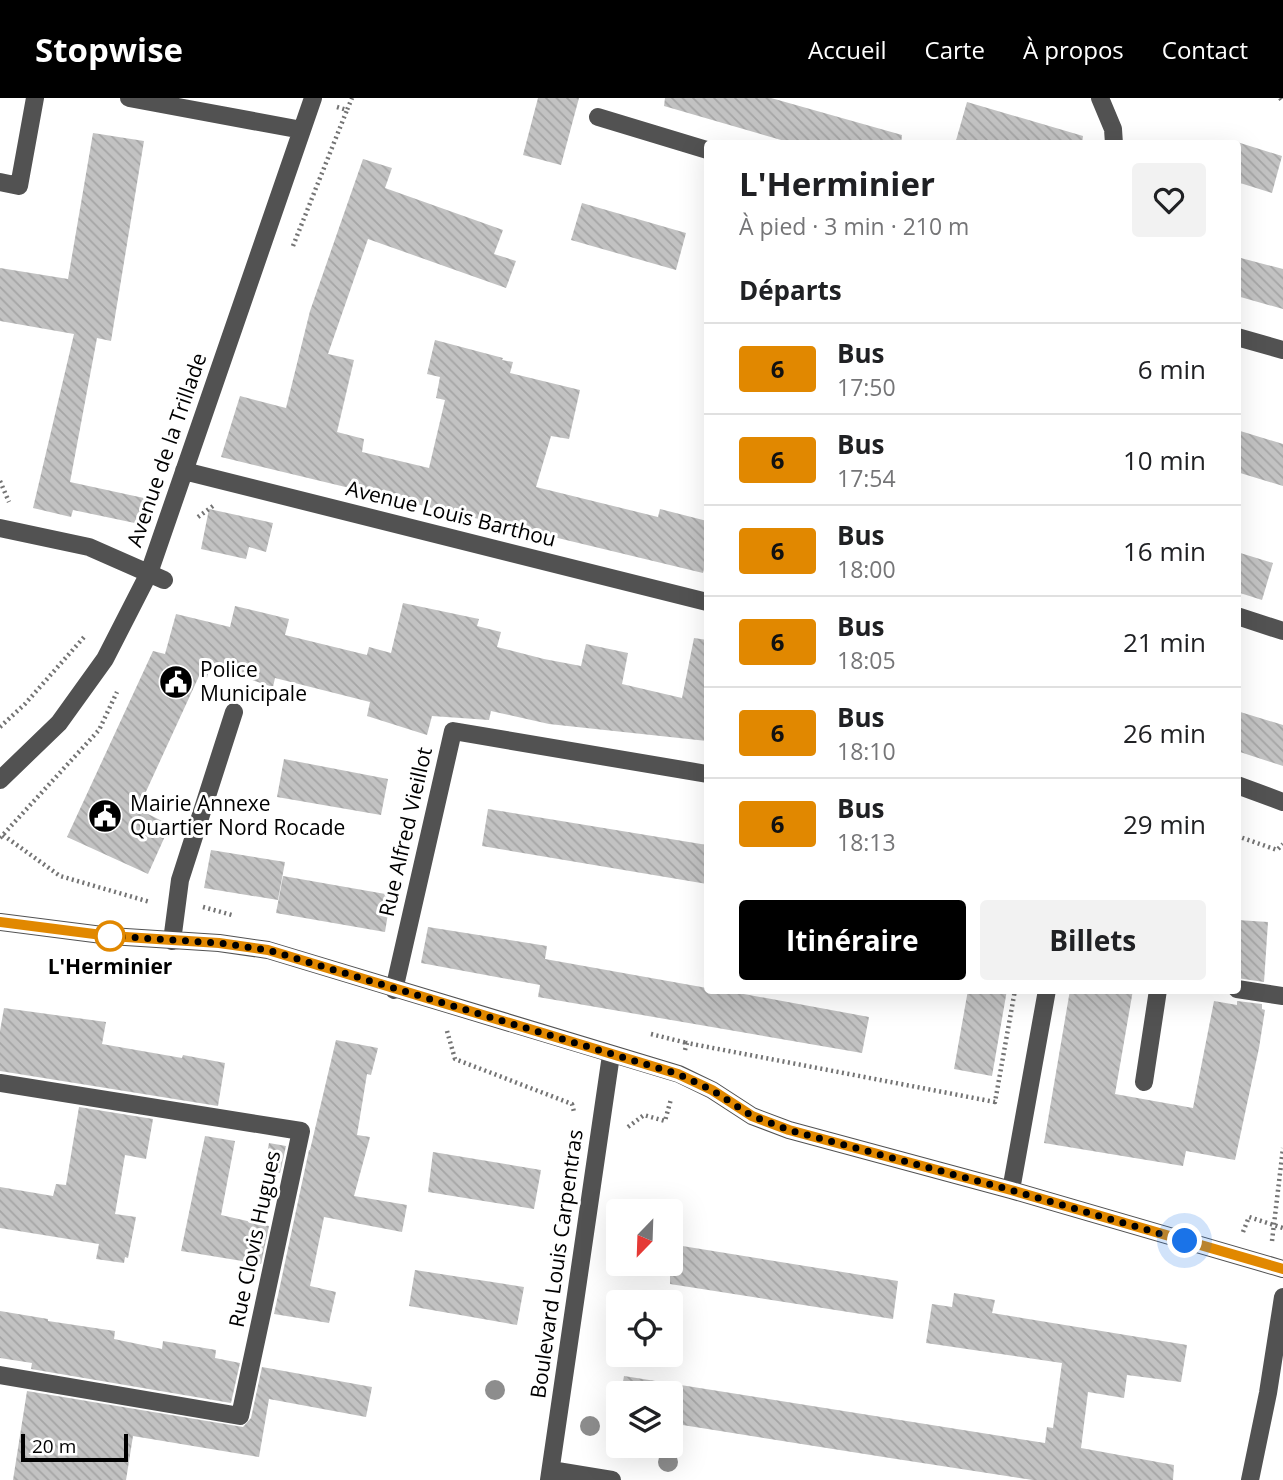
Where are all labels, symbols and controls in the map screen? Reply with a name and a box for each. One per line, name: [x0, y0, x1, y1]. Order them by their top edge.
text: Stopwise: [35, 27, 183, 72]
text: Accueil: [808, 33, 887, 66]
text: Carte: [925, 33, 985, 66]
text: À propos: [1023, 33, 1124, 66]
text: Contact: [1162, 33, 1248, 66]
text: L'Herminier: [739, 161, 935, 206]
button: heart: [1132, 163, 1206, 237]
text: À pied · 3 min · 210 m: [739, 210, 969, 242]
text: Départs: [739, 272, 842, 308]
text: Bus: [837, 335, 884, 371]
street label: Avenue de la Trillade: [120, 349, 212, 550]
text: 6 min: [1138, 351, 1206, 387]
text: 6: [771, 352, 784, 385]
text: 17:50: [837, 371, 896, 403]
text: Bus: [837, 426, 884, 462]
text: 10 min: [1123, 442, 1206, 478]
text: 6: [771, 443, 784, 476]
text: 17:54: [837, 462, 896, 494]
street label: Avenue Louis Barthou: [343, 473, 559, 553]
text: Bus: [837, 517, 884, 553]
text: 16 min: [1123, 533, 1206, 569]
text: 6: [771, 534, 784, 567]
text: 18:00: [837, 553, 896, 585]
text: Bus: [837, 608, 884, 644]
text: 21 min: [1123, 624, 1206, 660]
text: 6: [771, 625, 784, 658]
text: 18:05: [837, 644, 896, 676]
place label: Police Municipale: [200, 655, 307, 707]
public building icon: Police Municipale: [157, 663, 195, 701]
text: Bus: [837, 699, 884, 735]
text: 26 min: [1123, 715, 1206, 751]
text: 6: [771, 716, 784, 749]
text: 18:10: [837, 735, 896, 767]
street label: Rue Alfred Vieillot: [372, 744, 438, 919]
place label: Mairie Annexe Quartier Nord Rocade: [130, 789, 345, 841]
text: Bus: [837, 790, 884, 826]
public building icon: Mairie Annexe Quartier Nord Rocade: [86, 797, 124, 835]
text: 29 min: [1123, 806, 1206, 842]
text: 6: [771, 807, 784, 840]
text: 18:13: [837, 826, 896, 858]
button: Itinéraire: [739, 900, 966, 980]
button: Billets: [980, 900, 1206, 980]
marker: L'Herminier: [95, 921, 125, 951]
place label: L'Herminier: [48, 952, 173, 980]
street label: Boulevard Louis Carpentras: [523, 1128, 589, 1400]
street label: Rue Clovis Hugues: [222, 1148, 286, 1330]
north arrow: [606, 1199, 682, 1276]
map controls: [606, 1199, 683, 1458]
your location: [1167, 1223, 1202, 1258]
button: locate: [606, 1290, 683, 1367]
button: layers: [606, 1381, 683, 1458]
scale bar: [21, 1431, 128, 1463]
text: 20 m: [32, 1433, 76, 1459]

